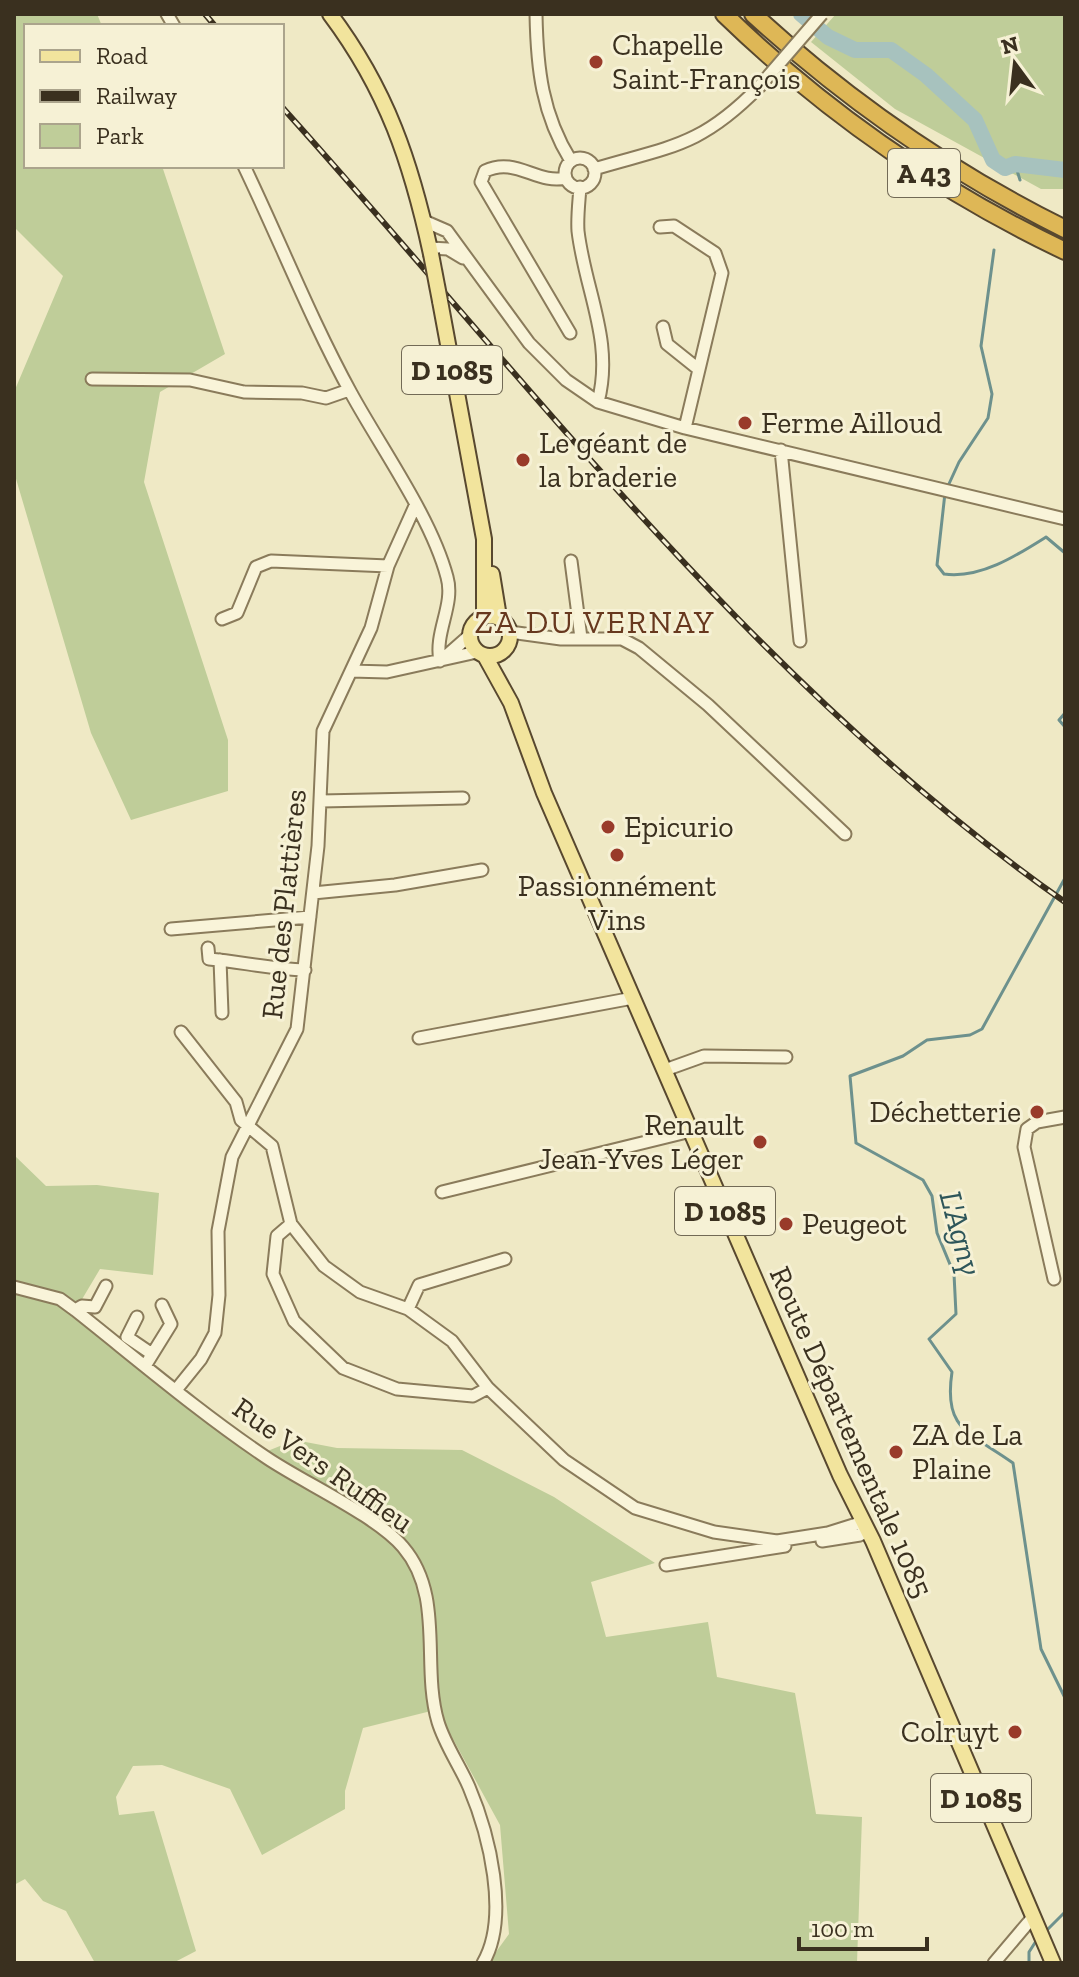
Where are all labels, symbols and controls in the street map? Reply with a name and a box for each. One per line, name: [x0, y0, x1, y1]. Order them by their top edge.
legend: [24, 24, 284, 168]
north arrow: [975, 24, 1055, 104]
place label: Chapelle Saint-François: [612, 27, 801, 97]
text: N: [998, 30, 1022, 60]
text: Road: [96, 41, 148, 70]
marker: Chapelle Saint-François: [587, 53, 605, 71]
text: Railway: [96, 81, 178, 110]
text: Park: [96, 121, 144, 150]
road number: A 43: [888, 149, 960, 197]
road number: D 1085: [402, 346, 502, 394]
place label: Ferme Ailloud: [761, 405, 943, 441]
marker: Ferme Ailloud: [736, 414, 754, 432]
place label: Le géant de la braderie: [539, 425, 687, 495]
marker: Le géant de la braderie: [514, 451, 532, 469]
district label: ZA DU VERNAY: [474, 603, 716, 641]
street label: Rue des Plattières: [254, 787, 314, 1021]
place label: Epicurio: [624, 809, 734, 845]
marker: Epicurio: [599, 818, 617, 836]
marker: Passionnément Vins: [608, 846, 626, 864]
place label: Passionnément Vins: [518, 868, 716, 938]
place label: Déchetterie: [870, 1094, 1021, 1130]
marker: Déchetterie: [1028, 1103, 1046, 1121]
place label: Renault Jean-Yves Léger: [538, 1107, 744, 1177]
marker: Renault Jean-Yves Léger: [751, 1133, 769, 1151]
water label: L'Agny: [931, 1186, 991, 1280]
road number: D 1085: [675, 1187, 775, 1235]
place label: Peugeot: [802, 1206, 907, 1242]
marker: Peugeot: [777, 1215, 795, 1233]
street label: Route Départementale 1085: [762, 1261, 940, 1603]
street label: Rue Vers Ruffieu: [226, 1390, 420, 1541]
place label: ZA de La Plaine: [912, 1417, 1023, 1487]
marker: ZA de La Plaine: [887, 1443, 905, 1461]
place label: Colruyt: [901, 1714, 999, 1750]
marker: Colruyt: [1006, 1723, 1024, 1741]
road number: D 1085: [931, 1774, 1031, 1822]
scale bar: [799, 1901, 927, 1951]
text: 100 m: [811, 1914, 874, 1943]

